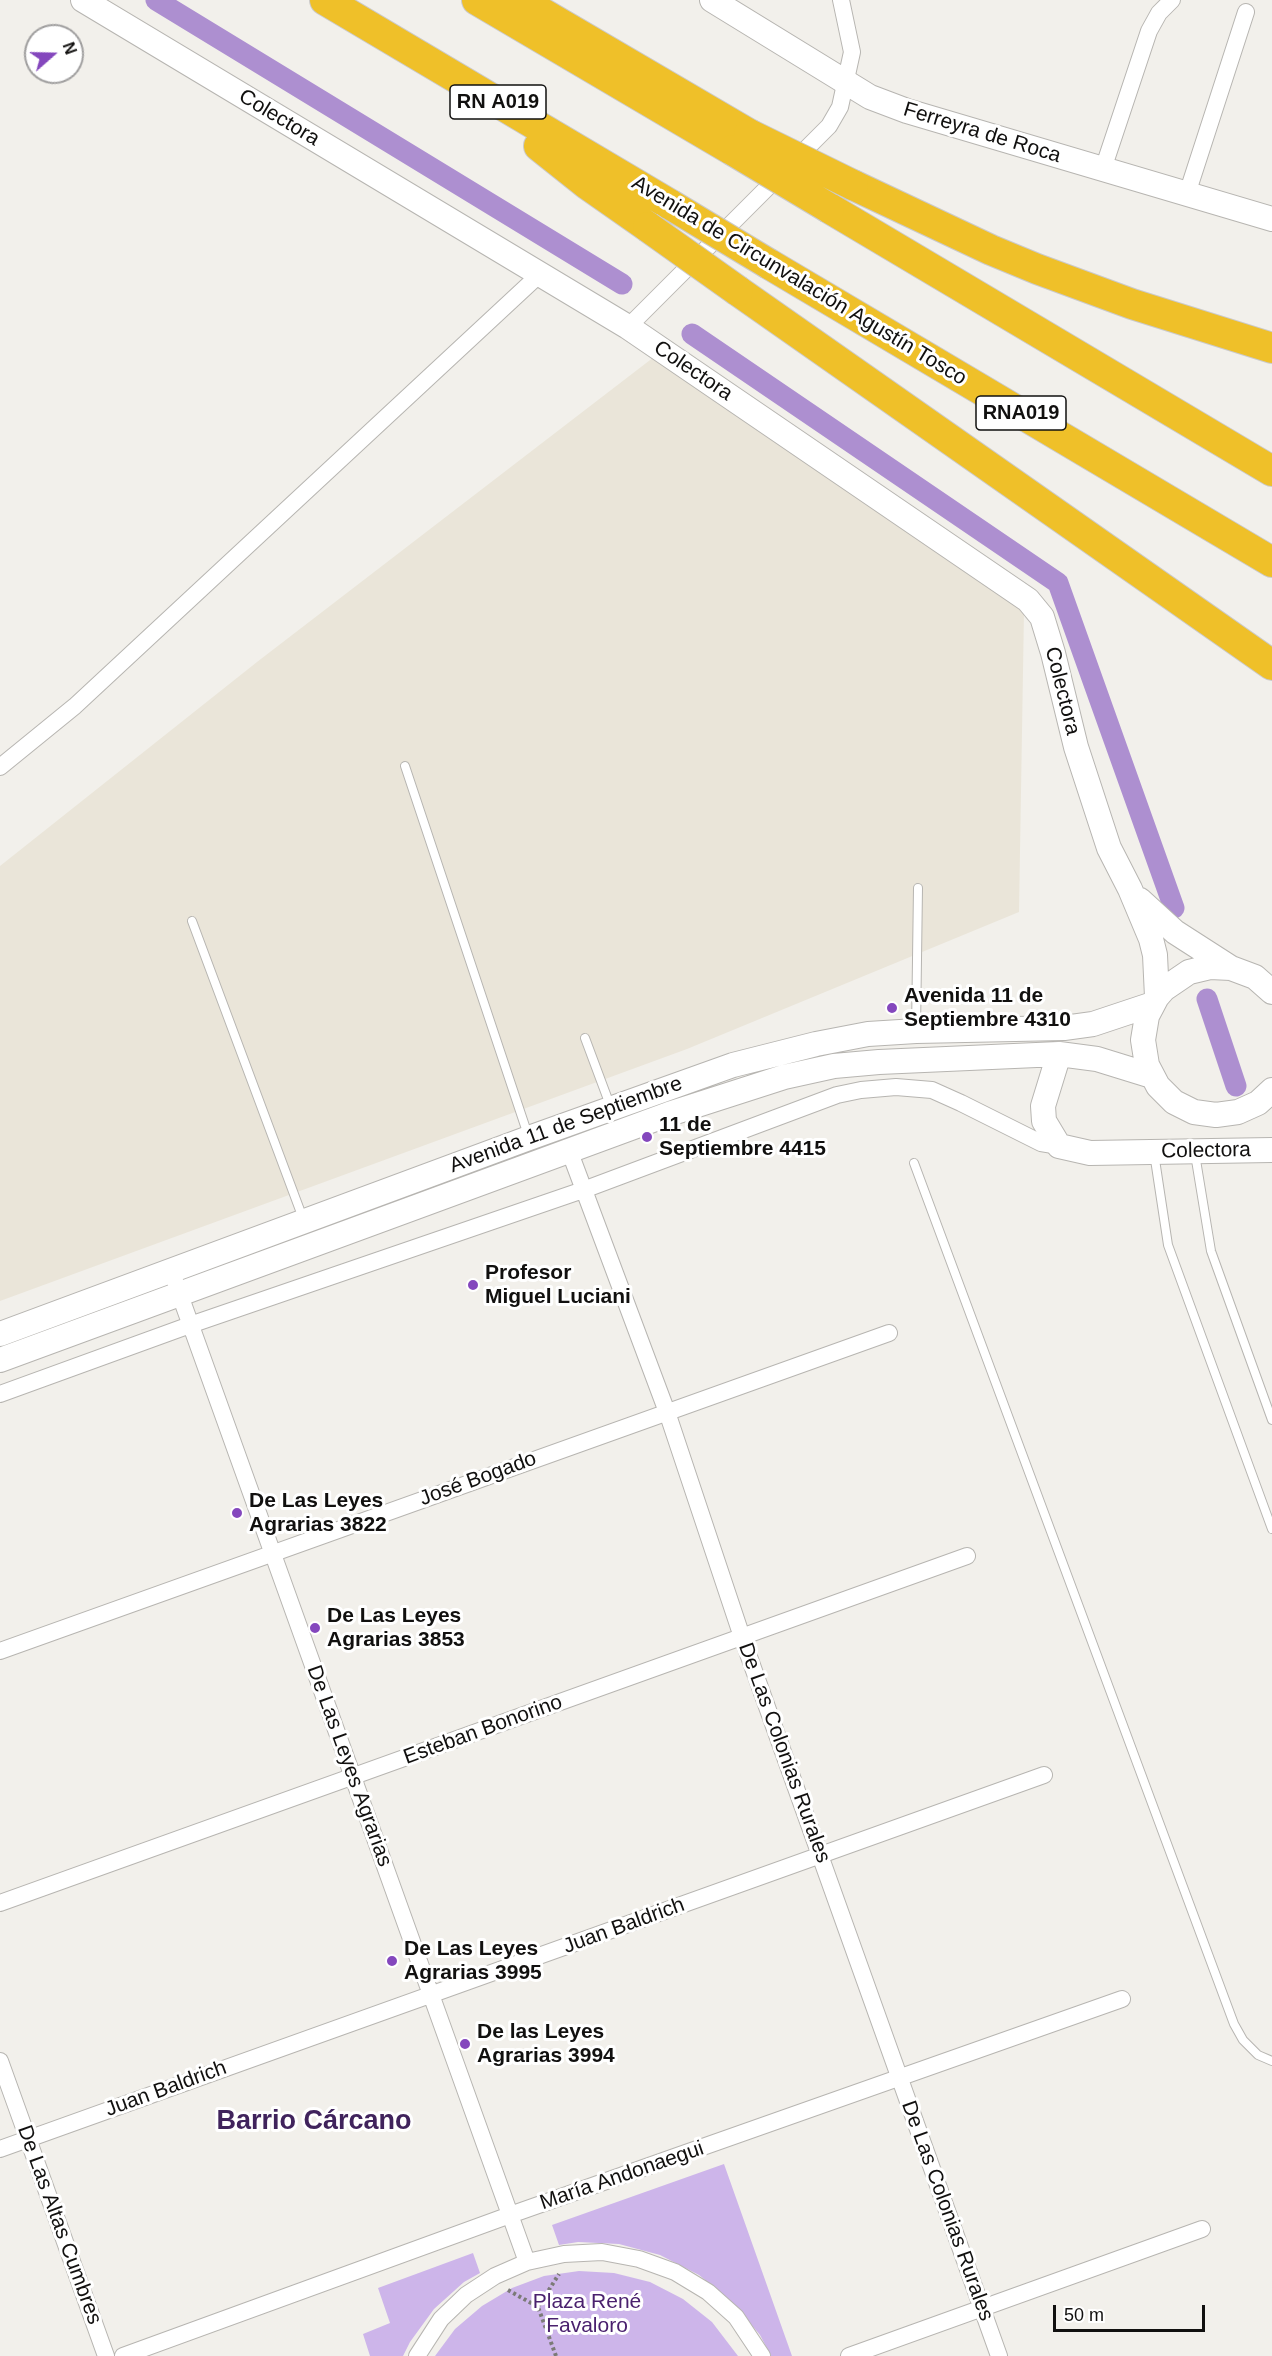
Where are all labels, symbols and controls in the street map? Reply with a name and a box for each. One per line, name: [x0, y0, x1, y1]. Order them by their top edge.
north arrow: [24, 24, 84, 84]
text: N: [60, 40, 79, 57]
street label: Colectora: [234, 84, 324, 152]
road number: RN A019: [450, 85, 546, 119]
street label: Ferreyra de Roca: [900, 97, 1064, 169]
street label: Avenida de Circunvalación Agustín Tosco: [627, 171, 971, 391]
street label: Colectora: [649, 335, 737, 407]
road number: RNA019: [976, 396, 1066, 430]
street label: Colectora: [1039, 644, 1085, 738]
place label: Avenida 11 de Septiembre 4310: [904, 983, 1071, 1033]
marker: Avenida 11 de Septiembre 4310: [885, 1001, 899, 1015]
street label: Avenida 11 de Septiembre: [446, 1071, 686, 1179]
place label: 11 de Septiembre 4415: [659, 1112, 826, 1162]
marker: 11 de Septiembre 4415: [640, 1130, 654, 1144]
street label: Colectora: [1161, 1138, 1251, 1164]
place label: Profesor Miguel Luciani: [485, 1260, 631, 1310]
marker: Profesor Miguel Luciani: [466, 1278, 480, 1292]
street label: José Bogado: [416, 1446, 540, 1512]
place label: De Las Leyes Agrarias 3822: [249, 1488, 387, 1538]
marker: De Las Leyes Agrarias 3822: [230, 1506, 244, 1520]
place label: De Las Leyes Agrarias 3853: [327, 1603, 465, 1653]
marker: De Las Leyes Agrarias 3853: [308, 1621, 322, 1635]
street label: De Las Colonias Rurales: [732, 1640, 836, 1866]
street label: De Las Leyes Agrarias: [301, 1662, 397, 1870]
street label: Esteban Bonorino: [400, 1690, 566, 1770]
street label: Juan Baldrich: [560, 1892, 688, 1960]
place label: De Las Leyes Agrarias 3995: [404, 1936, 542, 1986]
marker: De Las Leyes Agrarias 3995: [385, 1954, 399, 1968]
place label: De las Leyes Agrarias 3994: [477, 2019, 615, 2069]
marker: De las Leyes Agrarias 3994: [458, 2037, 472, 2051]
street label: Juan Baldrich: [102, 2055, 230, 2123]
street label: De Las Colonias Rurales: [895, 2098, 999, 2324]
district label: Barrio Cárcano: [216, 2106, 412, 2138]
street label: De Las Altas Cumbres: [11, 2122, 107, 2328]
street label: María Andonaegui: [537, 2136, 707, 2216]
park label: Plaza René Favaloro: [533, 2289, 641, 2339]
scale bar: [1056, 2293, 1208, 2331]
text: 50 m: [1064, 2305, 1104, 2325]

